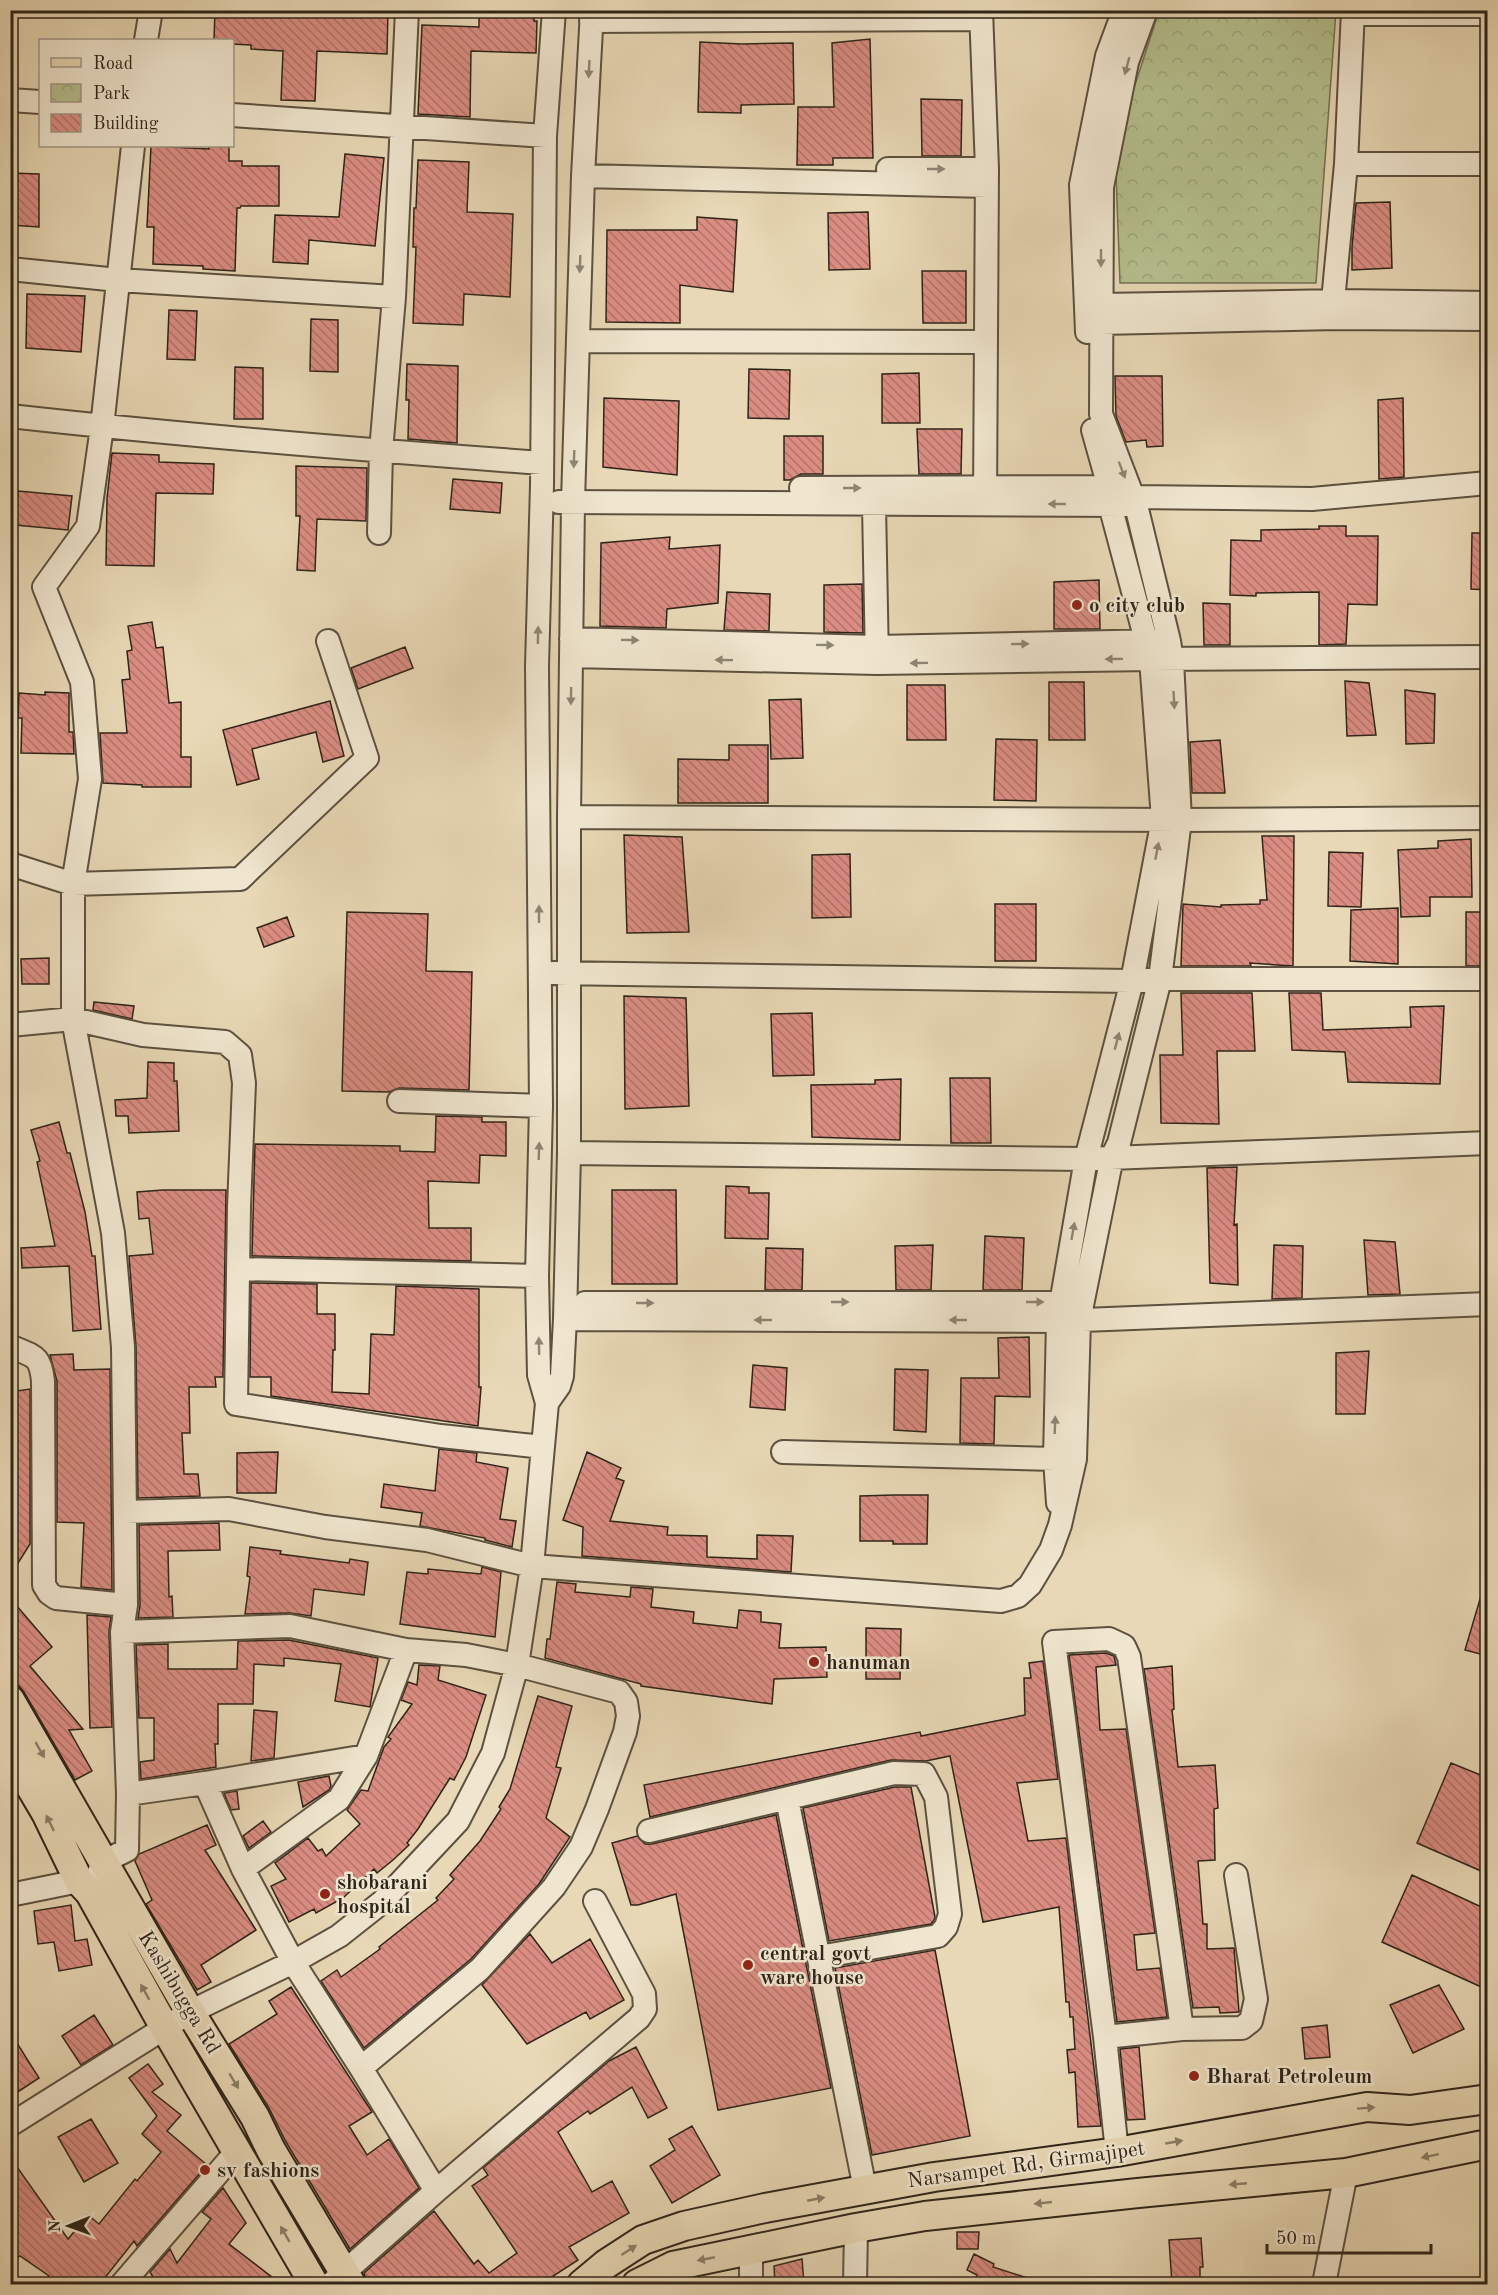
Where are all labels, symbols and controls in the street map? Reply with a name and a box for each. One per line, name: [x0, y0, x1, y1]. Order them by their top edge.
legend: [39, 39, 234, 147]
text: Road: [93, 55, 133, 73]
one-way arrow: [1121, 56, 1131, 75]
one-way arrow: [584, 59, 593, 78]
text: Park: [93, 85, 130, 103]
text: Building: [93, 115, 159, 133]
one-way arrow: [927, 164, 946, 174]
one-way arrow: [1096, 248, 1106, 267]
one-way arrow: [576, 254, 585, 273]
one-way arrow: [570, 449, 579, 468]
one-way arrow: [1118, 461, 1128, 479]
one-way arrow: [843, 483, 862, 493]
one-way arrow: [1047, 499, 1066, 509]
place label: o city club: [1089, 596, 1185, 617]
marker: o city club: [1070, 598, 1084, 612]
one-way arrow: [533, 626, 543, 645]
one-way arrow: [620, 636, 639, 645]
one-way arrow: [1010, 639, 1029, 648]
one-way arrow: [815, 641, 834, 650]
one-way arrow: [714, 655, 733, 664]
one-way arrow: [1104, 655, 1123, 664]
one-way arrow: [909, 658, 928, 667]
one-way arrow: [566, 686, 576, 705]
one-way arrow: [1170, 691, 1179, 710]
one-way arrow: [1153, 841, 1162, 860]
one-way arrow: [534, 905, 544, 924]
one-way arrow: [1112, 1032, 1122, 1051]
one-way arrow: [534, 1142, 543, 1161]
one-way arrow: [1069, 1222, 1078, 1241]
one-way arrow: [831, 1297, 850, 1307]
one-way arrow: [1026, 1297, 1045, 1307]
one-way arrow: [636, 1298, 655, 1308]
one-way arrow: [753, 1315, 772, 1324]
one-way arrow: [948, 1315, 967, 1325]
one-way arrow: [534, 1336, 544, 1355]
one-way arrow: [1051, 1416, 1060, 1435]
place label: hanuman: [826, 1653, 911, 1674]
marker: hanuman: [807, 1655, 821, 1669]
one-way arrow: [34, 1742, 45, 1758]
one-way arrow: [46, 1814, 55, 1831]
place label: shobarani hospital: [337, 1873, 428, 1918]
marker: shobarani hospital: [318, 1887, 332, 1901]
street label: Kashibugga Rd: [134, 1928, 224, 2058]
place label: central govt ware house: [760, 1944, 871, 1989]
marker: central govt ware house: [741, 1958, 755, 1972]
one-way arrow: [140, 1984, 150, 2001]
place label: Bharat Petroleum: [1206, 2067, 1372, 2088]
marker: Bharat Petroleum: [1187, 2069, 1201, 2083]
one-way arrow: [228, 2073, 239, 2089]
one-way arrow: [1357, 2103, 1376, 2113]
one-way arrow: [1165, 2137, 1184, 2146]
street label: Narsampet Rd, Girmajipet: [906, 2138, 1146, 2193]
one-way arrow: [1421, 2152, 1440, 2161]
place label: sv fashions: [217, 2161, 319, 2182]
marker: sv fashions: [198, 2163, 212, 2177]
one-way arrow: [1228, 2179, 1247, 2189]
one-way arrow: [806, 2194, 825, 2203]
north arrow: [39, 2196, 99, 2256]
one-way arrow: [1034, 2198, 1053, 2208]
scale bar: [1267, 2217, 1430, 2255]
text: N: [48, 2219, 64, 2232]
one-way arrow: [280, 2225, 290, 2242]
text: 50 m: [1276, 2230, 1316, 2248]
one-way arrow: [621, 2244, 637, 2255]
one-way arrow: [697, 2255, 716, 2264]

